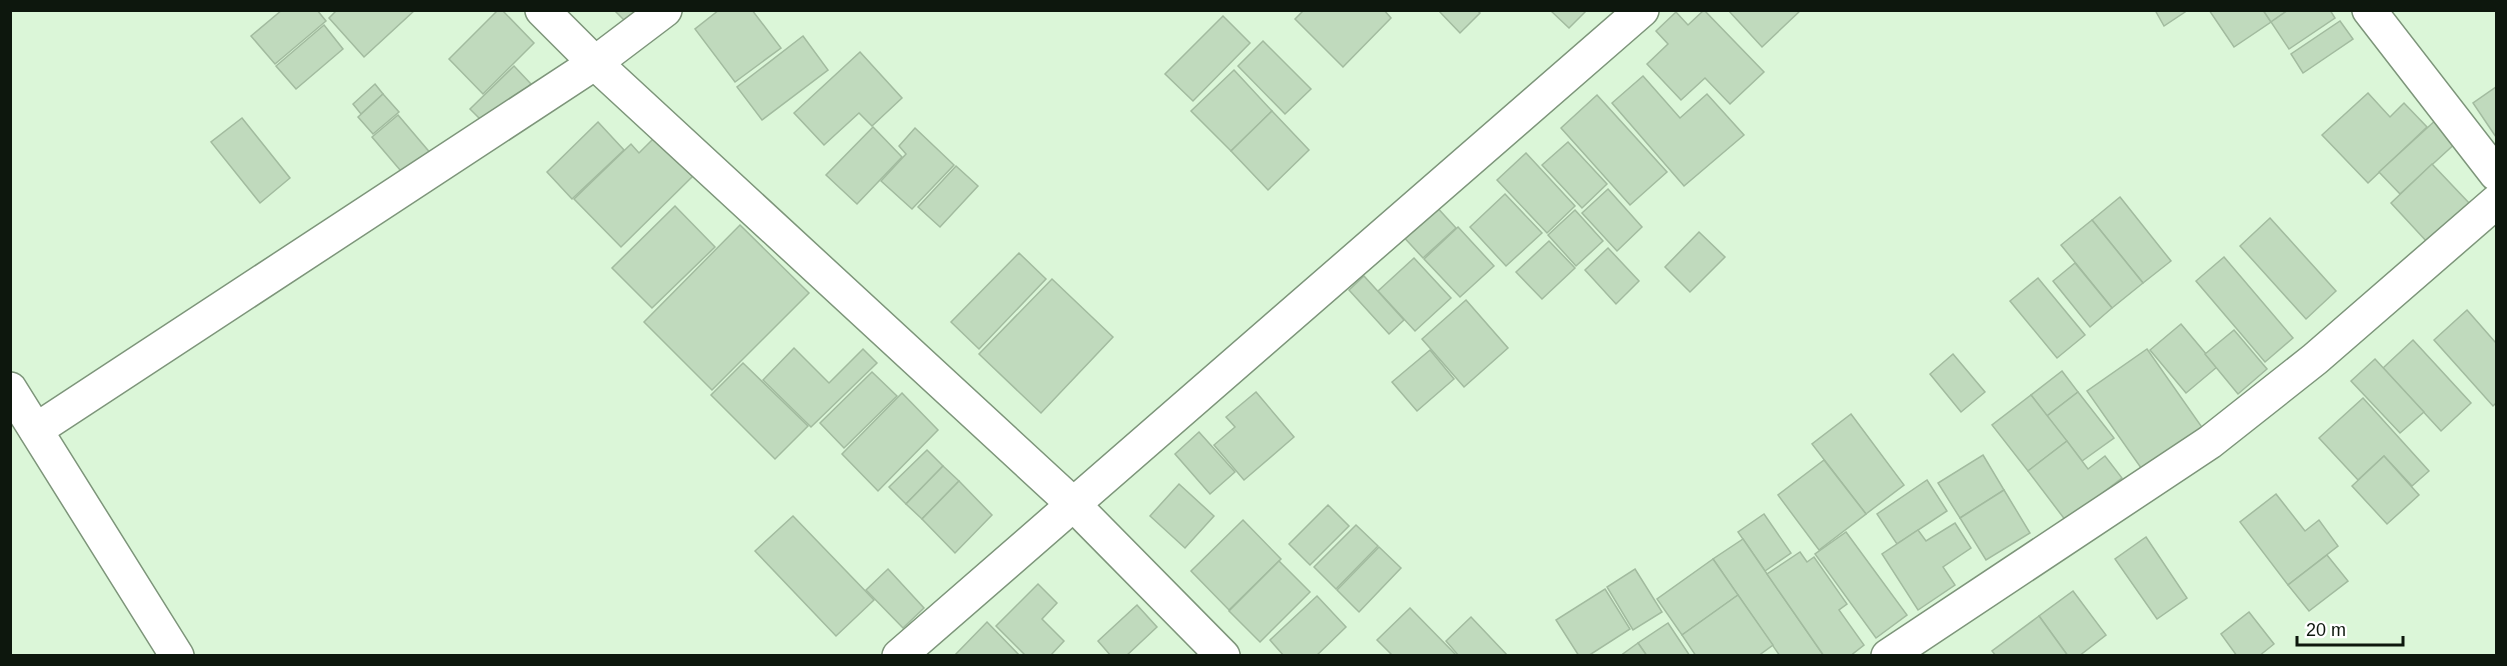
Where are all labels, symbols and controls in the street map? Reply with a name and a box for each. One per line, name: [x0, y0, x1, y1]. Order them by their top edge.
scale bar: [2297, 609, 2404, 647]
text: 20 m: [2306, 620, 2346, 640]

